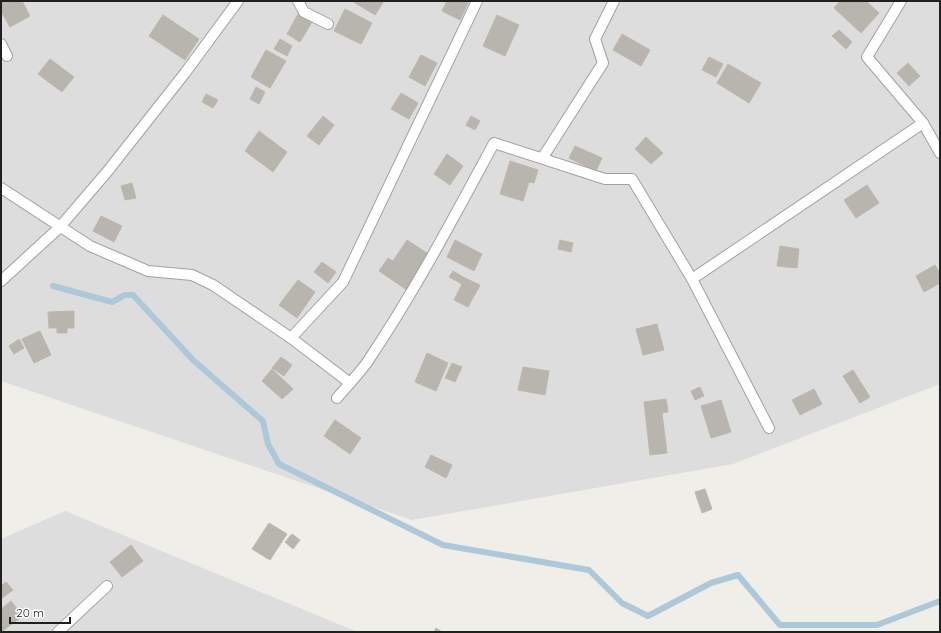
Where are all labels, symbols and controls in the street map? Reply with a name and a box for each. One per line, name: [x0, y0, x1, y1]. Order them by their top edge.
scale bar: [10, 599, 70, 625]
text: 20 m: [16, 605, 44, 620]

